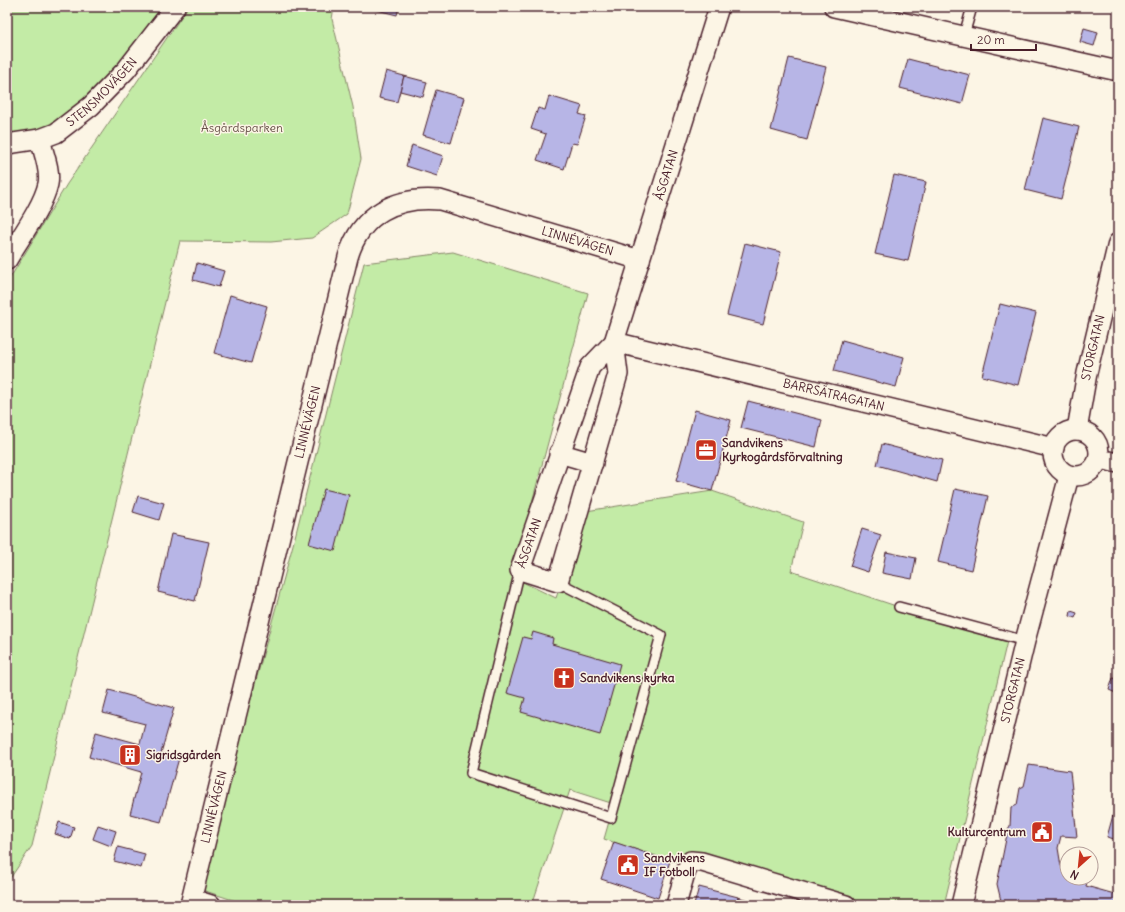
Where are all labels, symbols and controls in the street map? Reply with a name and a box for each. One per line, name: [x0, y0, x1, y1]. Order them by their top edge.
scale bar: [971, 26, 1036, 52]
text: 20 m: [977, 32, 1005, 47]
street label: STENSMOVÄGEN: [63, 54, 140, 129]
park label: Åsgårdsparken: [201, 120, 283, 135]
street label: ÅSGATAN: [651, 148, 681, 202]
street label: LINNÉVÄGEN: [540, 223, 615, 259]
street label: STORGATAN: [1078, 313, 1108, 382]
street label: BARRSÄTRAGATAN: [782, 375, 886, 414]
street label: LINNÉVÄGEN: [291, 384, 323, 460]
place label: Sandvikens Kyrkogårdsförvaltning: [722, 435, 843, 465]
office icon: Sandvikens Kyrkogårdsförvaltning: [693, 437, 719, 463]
street label: ÅSGATAN: [513, 516, 544, 570]
street label: STORGATAN: [997, 656, 1028, 724]
church icon: Sandvikens kyrka: [551, 665, 577, 691]
place label: Sandvikens kyrka: [580, 670, 675, 686]
building icon: Sigridsgården: [117, 742, 143, 768]
place label: Sigridsgården: [146, 747, 221, 763]
street label: LINNÉVÄGEN: [197, 769, 230, 845]
public building icon: Kulturcentrum: [1029, 819, 1055, 845]
place label: Kulturcentrum: [948, 824, 1026, 839]
north arrow: [1059, 846, 1099, 886]
place label: Sandvikens IF Fotboll: [644, 850, 705, 879]
public building icon: Sandvikens IF Fotboll: [615, 852, 641, 878]
text: N: [1068, 867, 1081, 883]

